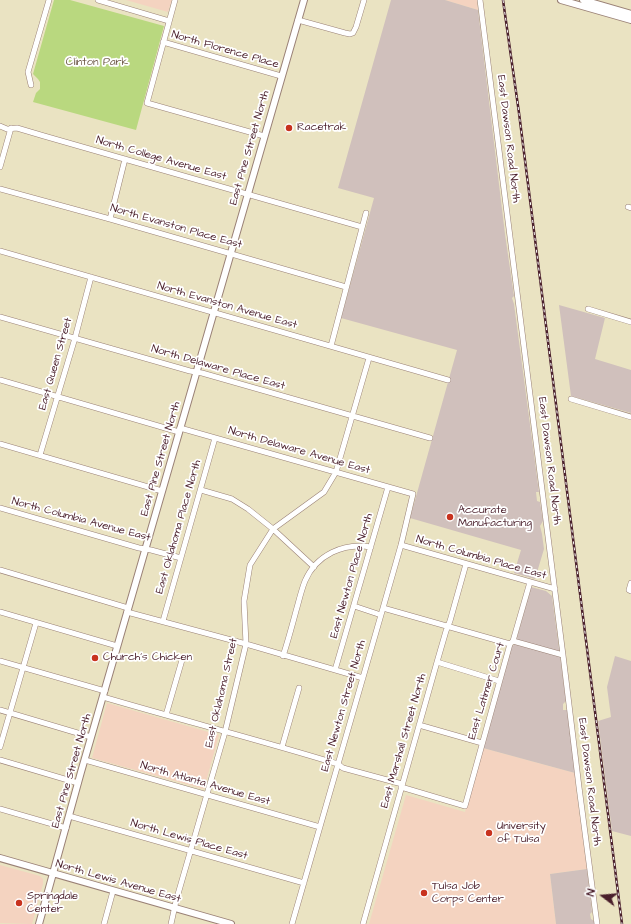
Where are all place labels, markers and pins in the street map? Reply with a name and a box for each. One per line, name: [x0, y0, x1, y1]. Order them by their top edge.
place label: Racetrak: [297, 121, 346, 135]
marker: Racetrak: [284, 123, 294, 133]
place label: Accurate Manufacturing: [458, 504, 532, 530]
marker: Accurate Manufacturing: [445, 512, 455, 522]
place label: Church's Chicken: [103, 651, 192, 665]
marker: Church's Chicken: [90, 653, 100, 663]
place label: University of Tulsa: [497, 820, 546, 846]
marker: University of Tulsa: [484, 828, 494, 838]
place label: Tulsa Job Corps Center: [432, 880, 504, 906]
marker: Tulsa Job Corps Center: [419, 888, 429, 898]
place label: Springdale Center: [27, 890, 78, 916]
marker: Springdale Center: [14, 898, 24, 908]

